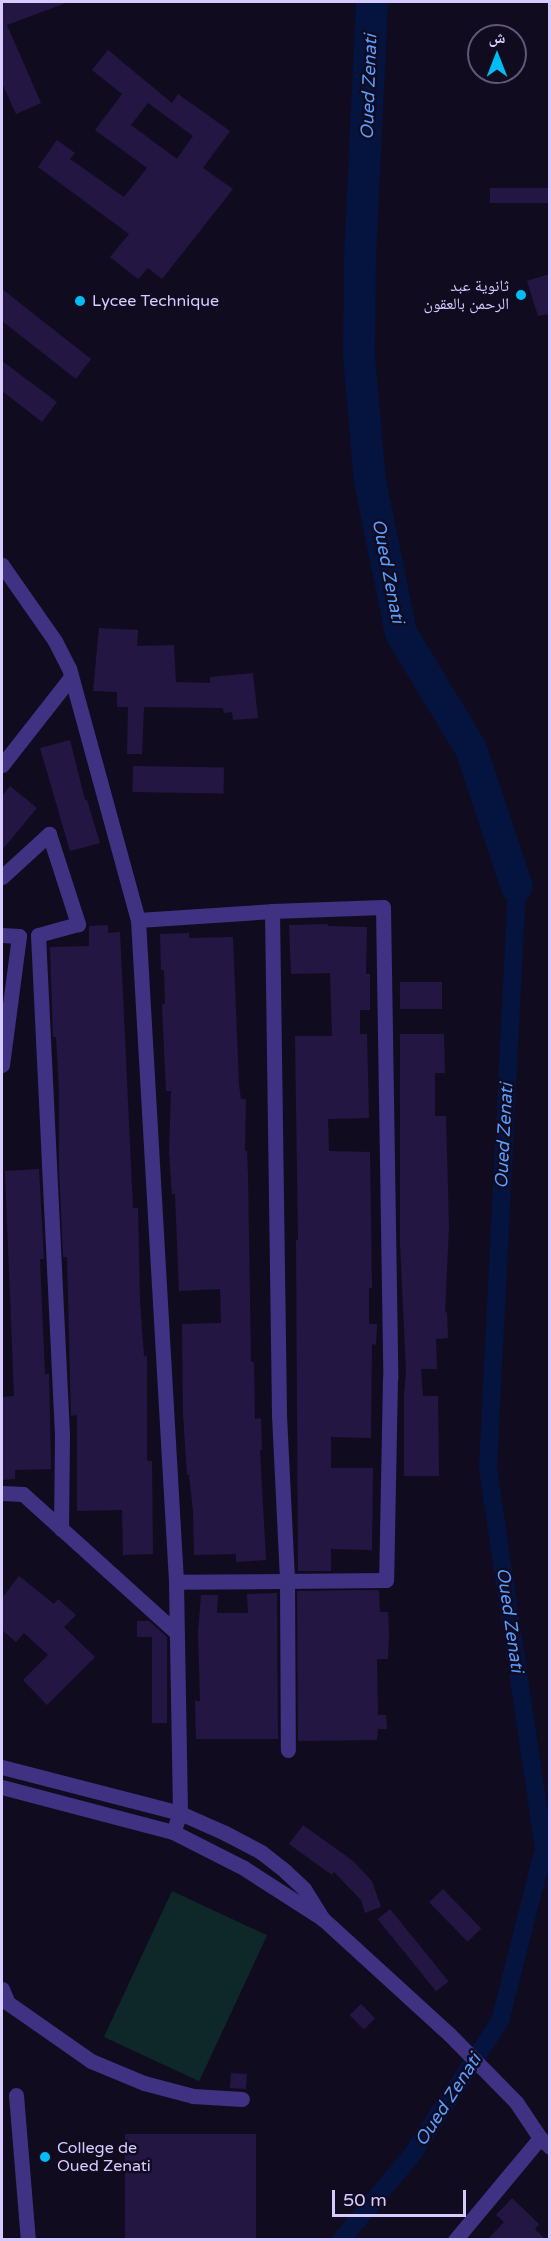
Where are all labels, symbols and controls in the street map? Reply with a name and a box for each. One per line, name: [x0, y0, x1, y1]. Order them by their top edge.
north arrow: [467, 24, 527, 84]
text: ش: [489, 28, 505, 48]
water label: Oued Zenati: [356, 34, 382, 140]
place label: ثانوية عبد الرحمن بالعقون: [424, 276, 509, 314]
marker: ثانوية عبد الرحمن بالعقون: [514, 288, 528, 302]
place label: Lycee Technique: [92, 291, 219, 311]
marker: Lycee Technique: [73, 294, 87, 308]
water label: Oued Zenati: [367, 517, 409, 625]
water label: Oued Zenati: [490, 1083, 518, 1189]
water label: Oued Zenati: [492, 1566, 528, 1674]
water label: Oued Zenati: [410, 2050, 486, 2150]
place label: College de Oued Zenati: [57, 2138, 151, 2176]
marker: College de Oued Zenati: [38, 2150, 52, 2164]
scale bar: [335, 2178, 468, 2216]
text: 50 m: [343, 2189, 387, 2211]

